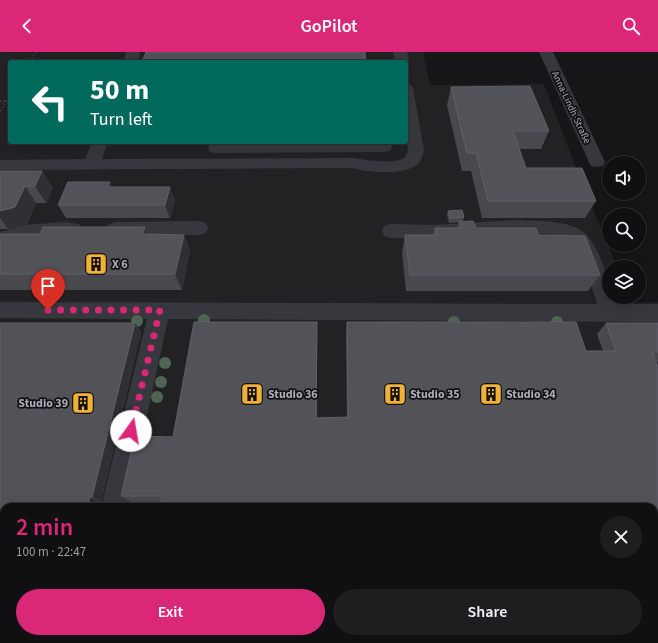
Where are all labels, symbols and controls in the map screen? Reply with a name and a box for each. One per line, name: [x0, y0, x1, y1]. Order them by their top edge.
text: GoPilot: [300, 14, 358, 39]
icon: back: [16, 15, 38, 37]
icon: search: [620, 15, 642, 37]
street label: Anna-Lindh-Straße: [548, 69, 594, 146]
text: 50 m: [90, 70, 149, 110]
icon: left: [24, 76, 76, 128]
text: Turn left: [90, 107, 152, 132]
map controls: [602, 156, 646, 304]
button: sound: [602, 156, 646, 200]
button: search: [602, 208, 646, 252]
building icon: X 6: [83, 251, 109, 277]
place label: X 6: [112, 256, 128, 273]
button: layers: [602, 260, 646, 304]
pin: [31, 269, 65, 310]
icon: arrive: [37, 275, 59, 297]
building icon: Studio 36: [239, 381, 265, 407]
building icon: Studio 35: [382, 381, 408, 407]
building icon: Studio 34: [478, 381, 504, 407]
place label: Studio 36: [268, 386, 318, 403]
place label: Studio 35: [410, 386, 460, 403]
place label: Studio 34: [506, 386, 556, 403]
building icon: Studio 39: [70, 390, 96, 416]
place label: Studio 39: [18, 395, 68, 412]
position arrow: [110, 410, 152, 452]
text: 2 min: [16, 510, 73, 545]
button: close: [600, 516, 642, 558]
text: 100 m · 22:47: [16, 543, 86, 561]
button: Exit: [16, 589, 325, 635]
button: Share: [333, 589, 642, 635]

